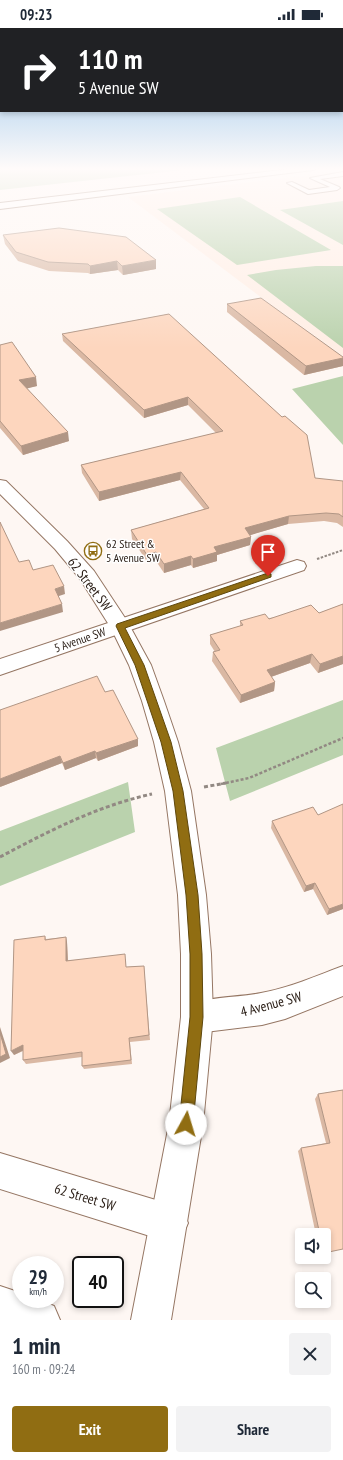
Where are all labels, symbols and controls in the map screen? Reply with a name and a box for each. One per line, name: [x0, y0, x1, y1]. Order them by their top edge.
text: 09:23: [20, 5, 52, 24]
text: 110 m: [78, 40, 142, 77]
icon: right: [12, 44, 64, 96]
text: 5 Avenue SW: [78, 76, 159, 99]
pin: [251, 535, 285, 576]
place label: 62 Street & 5 Avenue SW: [106, 536, 160, 565]
bus stop icon: 62 Street & 5 Avenue SW: [83, 541, 103, 561]
icon: arrive: [257, 541, 279, 563]
street label: 62 Street SW: [64, 553, 116, 615]
street label: 5 Avenue SW: [52, 624, 108, 655]
street label: 4 Avenue SW: [238, 987, 304, 1021]
position arrow: [165, 1103, 207, 1145]
street label: 62 Street SW: [52, 1179, 118, 1215]
map controls: [295, 1228, 331, 1308]
button: sound: [295, 1228, 331, 1264]
speed limit sign: 40: [72, 1256, 124, 1308]
text: 29: [28, 1264, 48, 1290]
button: search: [295, 1272, 331, 1308]
text: km/h: [29, 1285, 47, 1298]
text: 1 min: [12, 1330, 60, 1361]
button: close: [289, 1333, 331, 1375]
text: 160 m · 09:24: [12, 1361, 75, 1378]
button: Exit: [12, 1406, 168, 1452]
button: Share: [176, 1406, 331, 1452]

